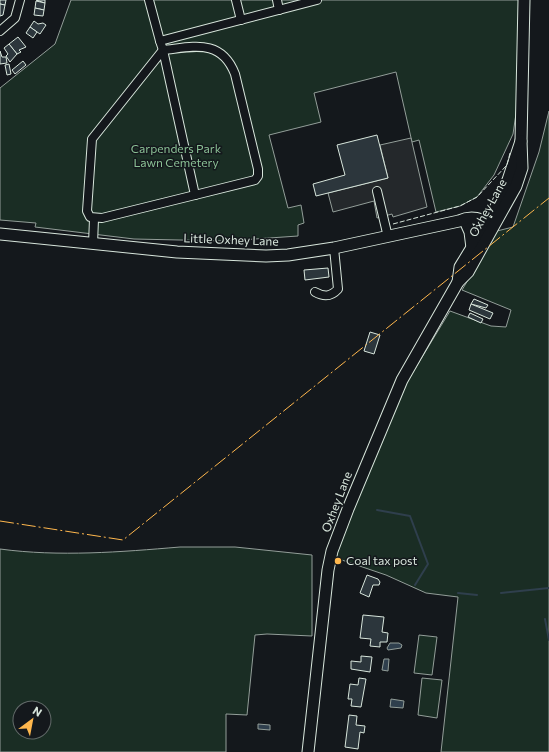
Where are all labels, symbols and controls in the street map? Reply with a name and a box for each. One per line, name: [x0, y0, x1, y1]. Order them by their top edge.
park label: Carpenders Park Lawn Cemetery: [131, 141, 222, 169]
street label: Oxhey Lane: [465, 176, 509, 239]
street label: Little Oxhey Lane: [183, 230, 279, 248]
street label: Oxhey Lane: [318, 469, 354, 534]
place label: Coal tax post: [346, 553, 417, 567]
marker: Coal tax post: [333, 556, 343, 566]
north arrow: [12, 700, 52, 740]
text: N: [31, 703, 45, 719]

